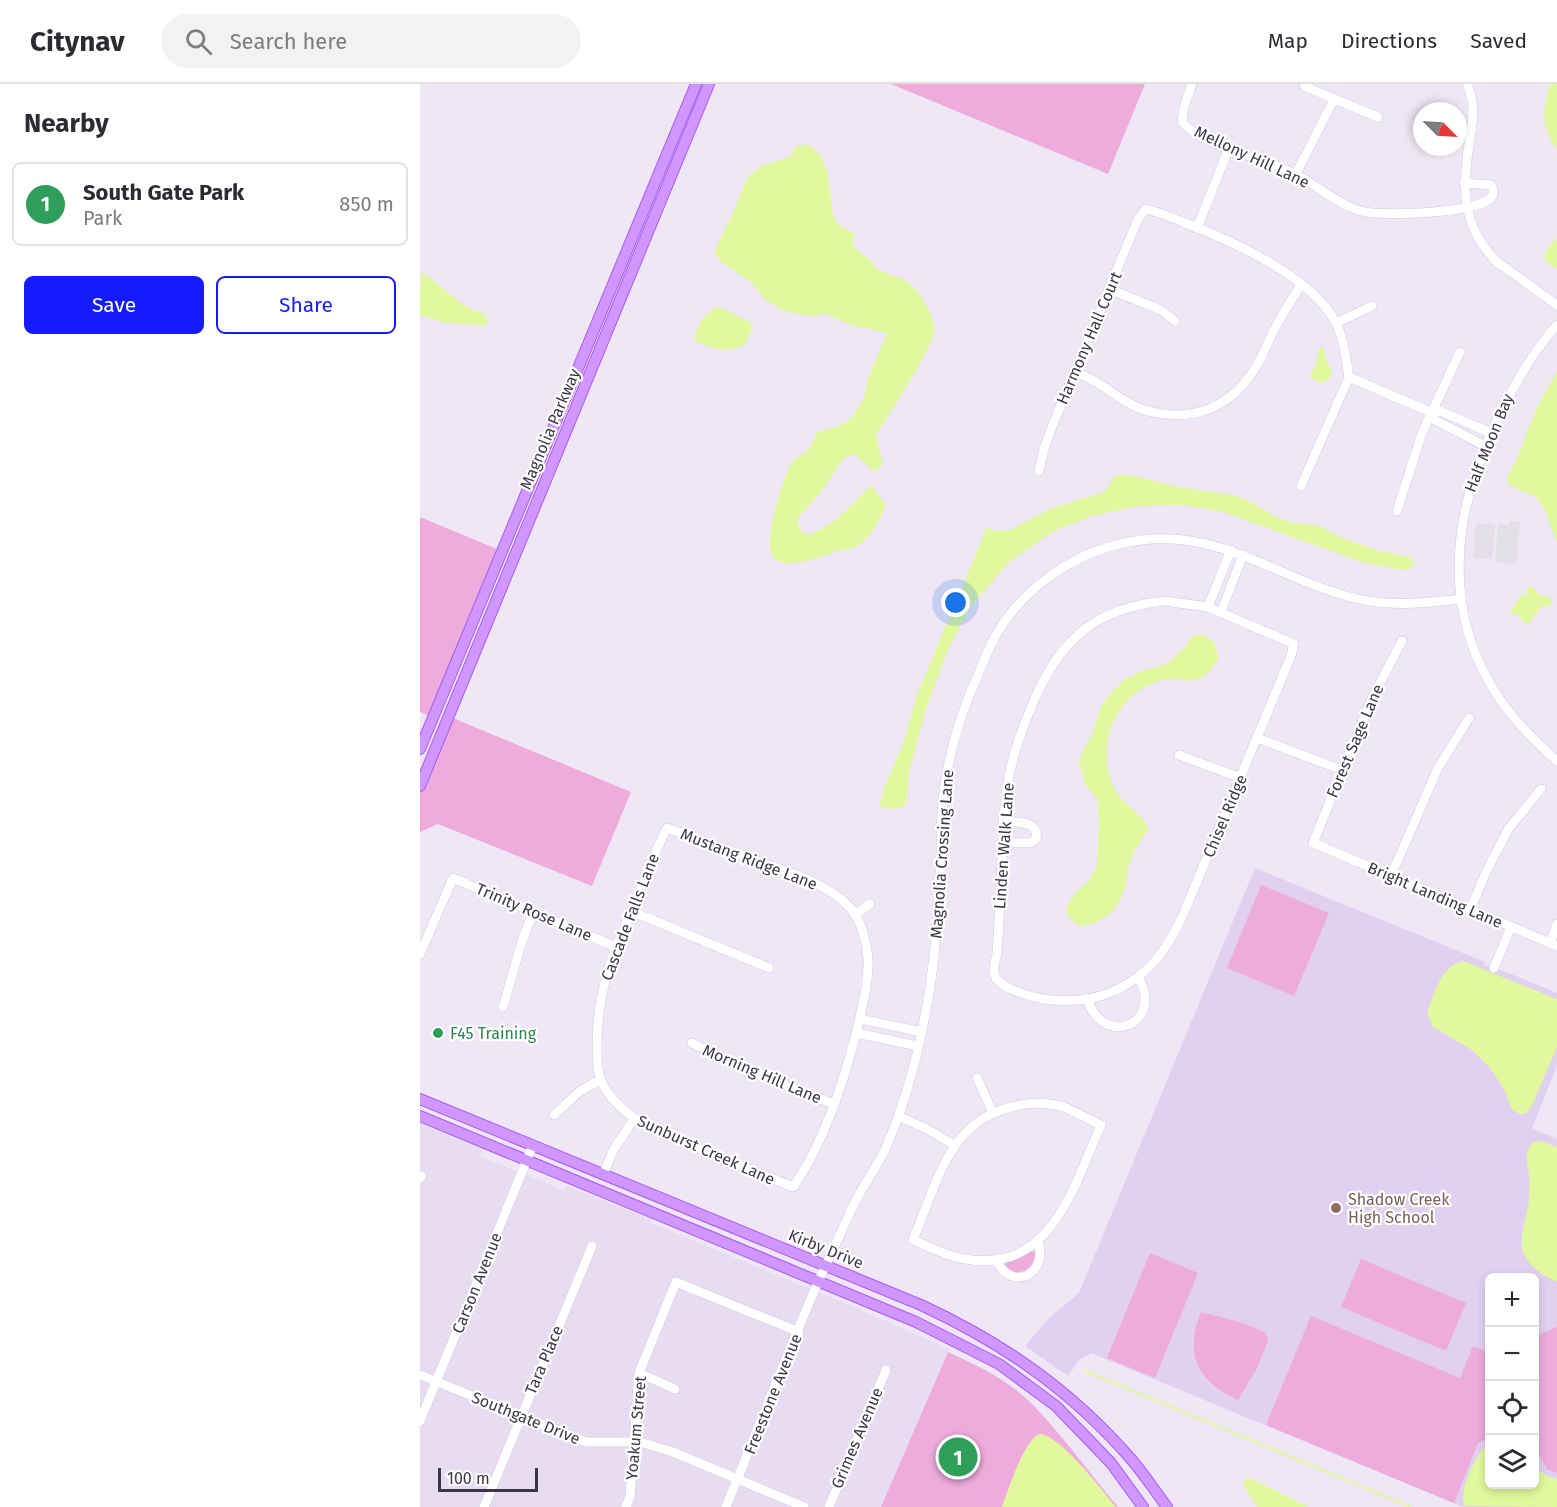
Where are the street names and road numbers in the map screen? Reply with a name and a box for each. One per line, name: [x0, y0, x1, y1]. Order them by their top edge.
street label: Mellony Hill Lane: [1191, 122, 1313, 192]
street label: Harmony Hall Court: [1052, 269, 1126, 407]
street label: Magnolia Parkway: [516, 366, 584, 492]
street label: Half Moon Bay: [1461, 391, 1517, 495]
street label: Forest Sage Lane: [1323, 681, 1387, 801]
street label: Magnolia Crossing Lane: [927, 769, 957, 939]
street label: Chisel Ridge: [1199, 772, 1251, 860]
street label: Linden Walk Lane: [990, 782, 1018, 910]
street label: Mustang Ridge Lane: [678, 824, 820, 894]
street label: Cascade Falls Lane: [597, 851, 663, 983]
street label: Bright Landing Lane: [1365, 858, 1505, 932]
street label: Trinity Rose Lane: [473, 879, 595, 945]
street label: Morning Hill Lane: [700, 1040, 824, 1108]
street label: Sunburst Creek Lane: [634, 1111, 778, 1189]
street label: Kirby Drive: [786, 1225, 866, 1273]
street label: Carson Avenue: [448, 1230, 506, 1336]
street label: Tara Place: [521, 1323, 567, 1397]
street label: Freestone Avenue: [740, 1331, 806, 1457]
street label: Yoakum Street: [622, 1375, 650, 1481]
street label: Grimes Avenue: [827, 1385, 887, 1491]
street label: Southgate Drive: [469, 1388, 583, 1448]

